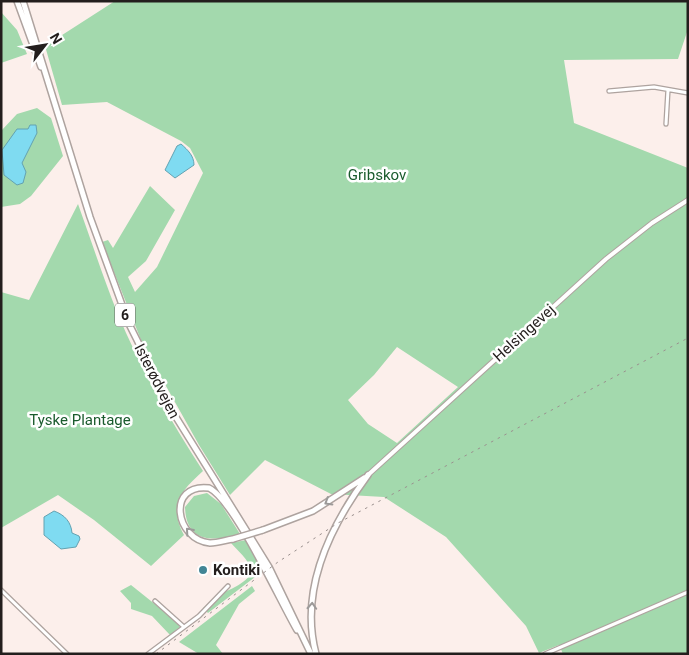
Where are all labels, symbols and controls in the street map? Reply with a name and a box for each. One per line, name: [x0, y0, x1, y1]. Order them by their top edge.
north arrow: [20, 20, 70, 70]
text: N: [47, 30, 66, 47]
park label: Gribskov: [348, 166, 406, 184]
street label: Helsingevej: [489, 301, 559, 365]
road number: 6: [115, 304, 135, 326]
street label: Isterødvejen: [130, 341, 184, 421]
park label: Tyske Plantage: [29, 411, 131, 429]
one-way arrow: [324, 496, 333, 506]
one-way arrow: [186, 528, 195, 537]
place label: Kontiki: [213, 561, 260, 579]
marker: Kontiki: [197, 564, 209, 576]
one-way arrow: [307, 601, 318, 609]

